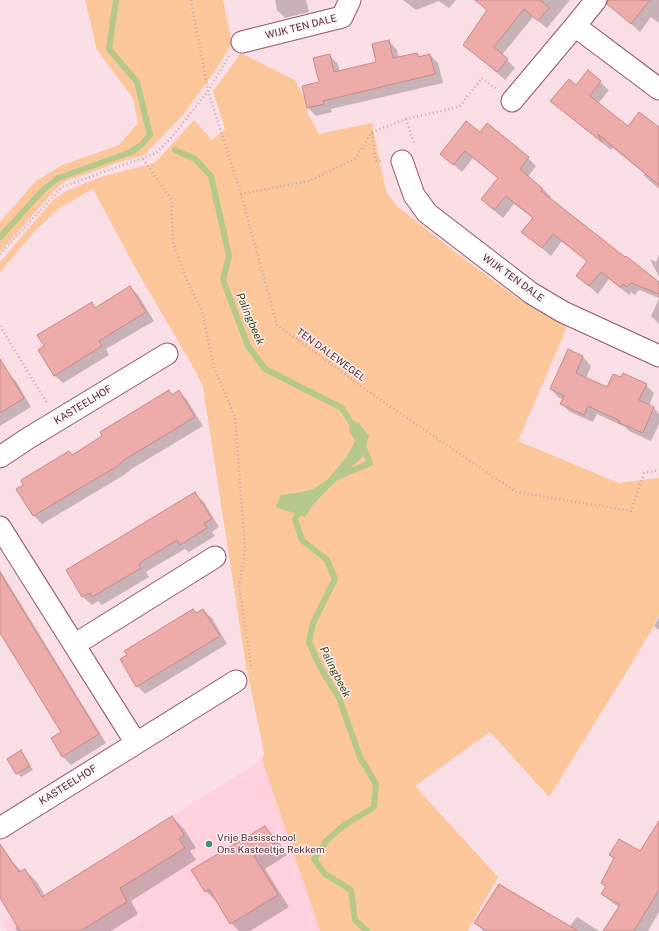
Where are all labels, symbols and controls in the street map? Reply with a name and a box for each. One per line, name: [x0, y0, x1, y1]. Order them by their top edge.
street label: WIJK TEN DALE: [264, 12, 338, 42]
street label: WIJK TEN DALE: [480, 252, 546, 304]
water label: Palingbeek: [233, 291, 267, 347]
street label: TEN DALEWEGEL: [294, 326, 368, 384]
street label: KASTEELHOF: [52, 383, 114, 427]
water label: Palingbeek: [317, 644, 353, 700]
street label: KASTEELHOF: [37, 763, 99, 807]
place label: Vrije Basisschool Ons Kasteeltje Rekkem: [217, 832, 325, 856]
marker: Vrije Basisschool Ons Kasteeltje Rekkem: [204, 839, 214, 849]

